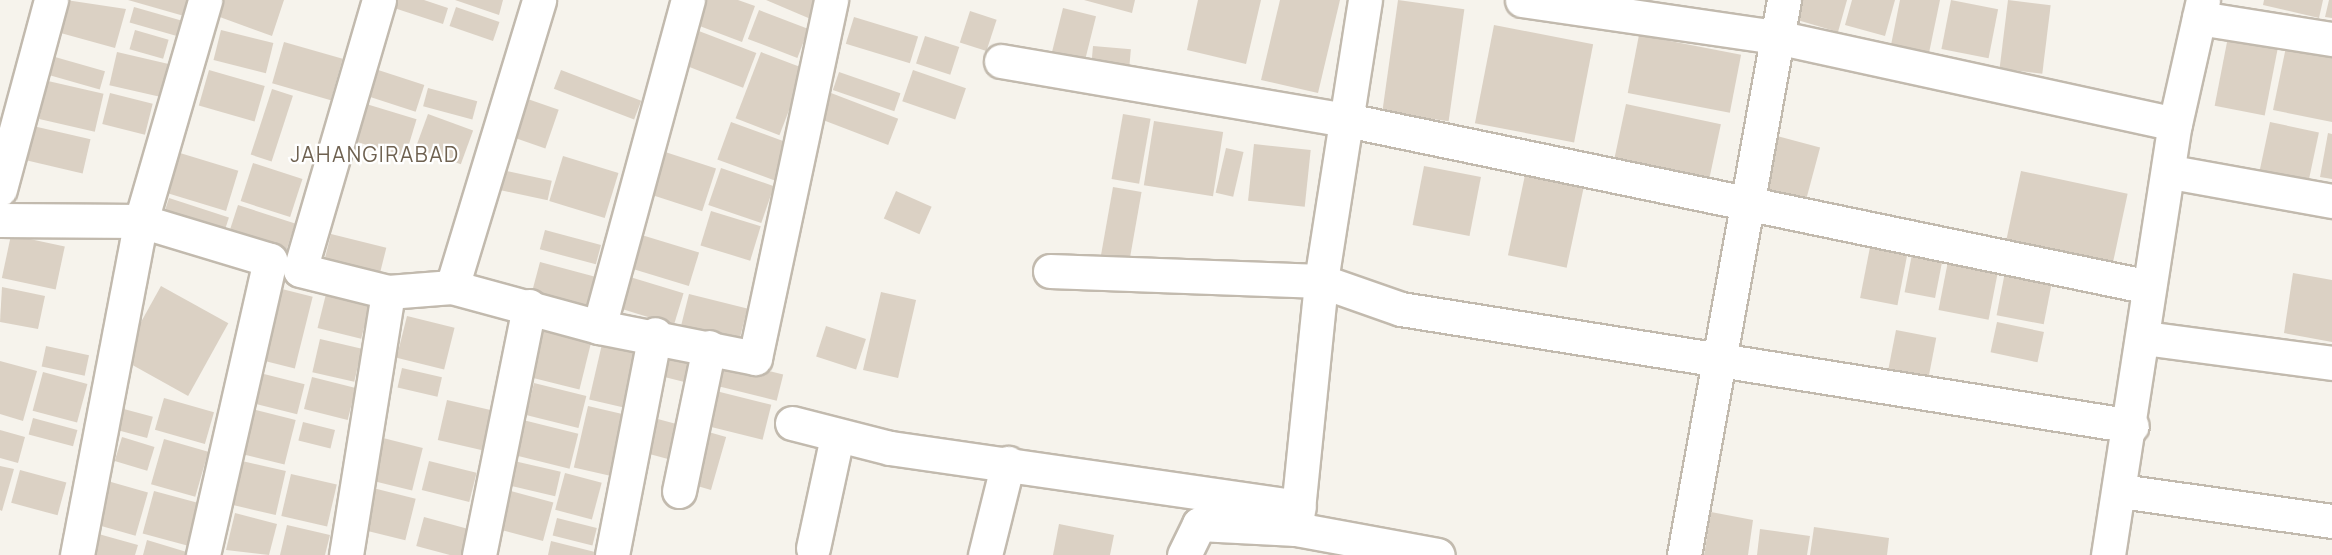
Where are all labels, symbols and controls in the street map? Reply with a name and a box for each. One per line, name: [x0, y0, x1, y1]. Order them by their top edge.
district label: JAHANGIRABAD: [290, 141, 460, 167]

